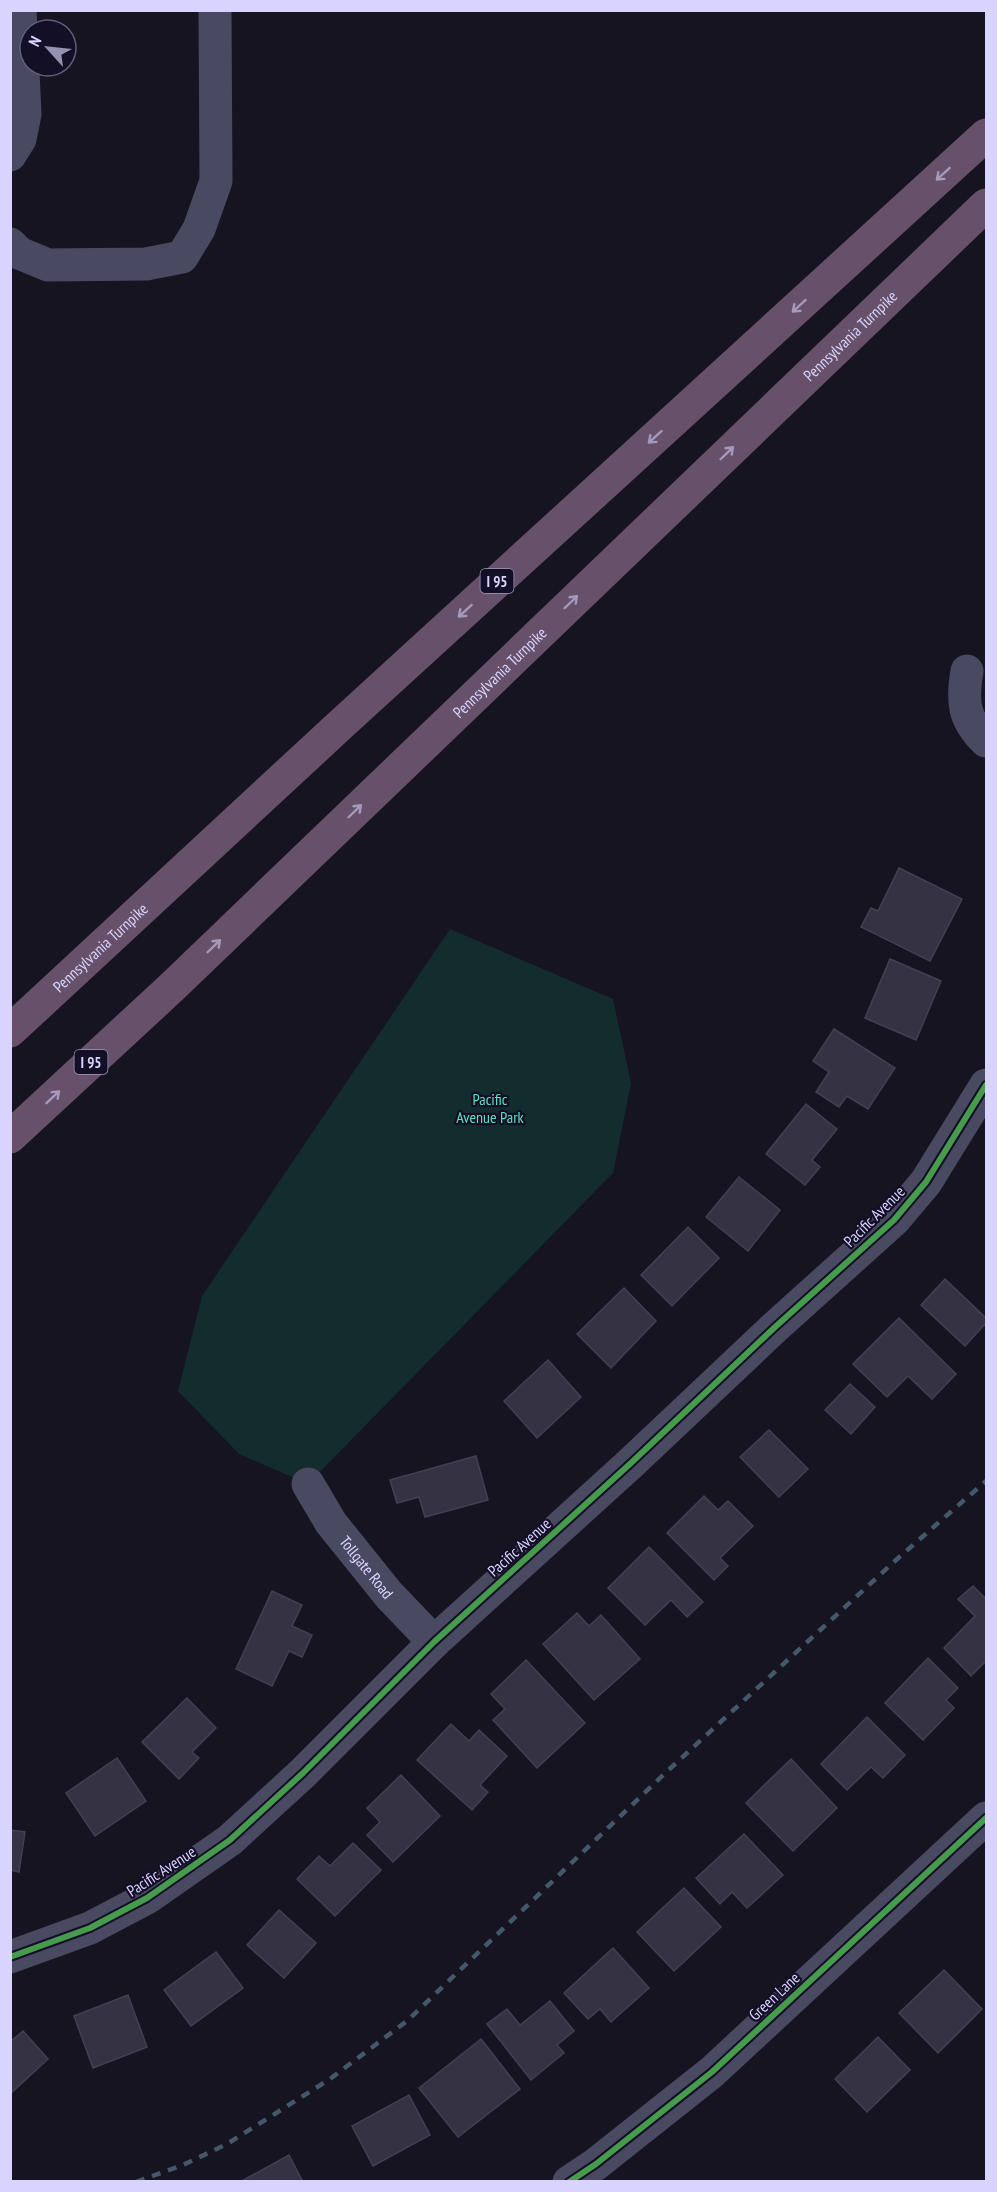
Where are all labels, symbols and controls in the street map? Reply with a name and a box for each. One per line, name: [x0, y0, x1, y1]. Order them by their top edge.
north arrow: [18, 18, 78, 78]
text: N: [24, 33, 46, 50]
one-way arrow: [936, 167, 951, 181]
street label: Pennsylvania Turnpike: [799, 286, 901, 385]
one-way arrow: [792, 298, 807, 313]
one-way arrow: [648, 430, 663, 444]
one-way arrow: [719, 446, 734, 460]
road number: I 95: [480, 569, 514, 593]
one-way arrow: [563, 595, 578, 610]
one-way arrow: [458, 604, 473, 618]
street label: Pennsylvania Turnpike: [448, 623, 551, 722]
one-way arrow: [347, 803, 362, 818]
street label: Pennsylvania Turnpike: [49, 898, 152, 996]
one-way arrow: [207, 939, 222, 953]
road number: I 95: [74, 1050, 107, 1074]
park label: Pacific Avenue Park: [456, 1089, 525, 1127]
one-way arrow: [46, 1090, 61, 1104]
street label: Pacific Avenue: [839, 1181, 909, 1251]
street label: Pacific Avenue: [483, 1513, 555, 1581]
street label: Tollgate Road: [335, 1532, 398, 1603]
street label: Pacific Avenue: [123, 1841, 199, 1901]
street label: Green Lane: [744, 1967, 804, 2025]

